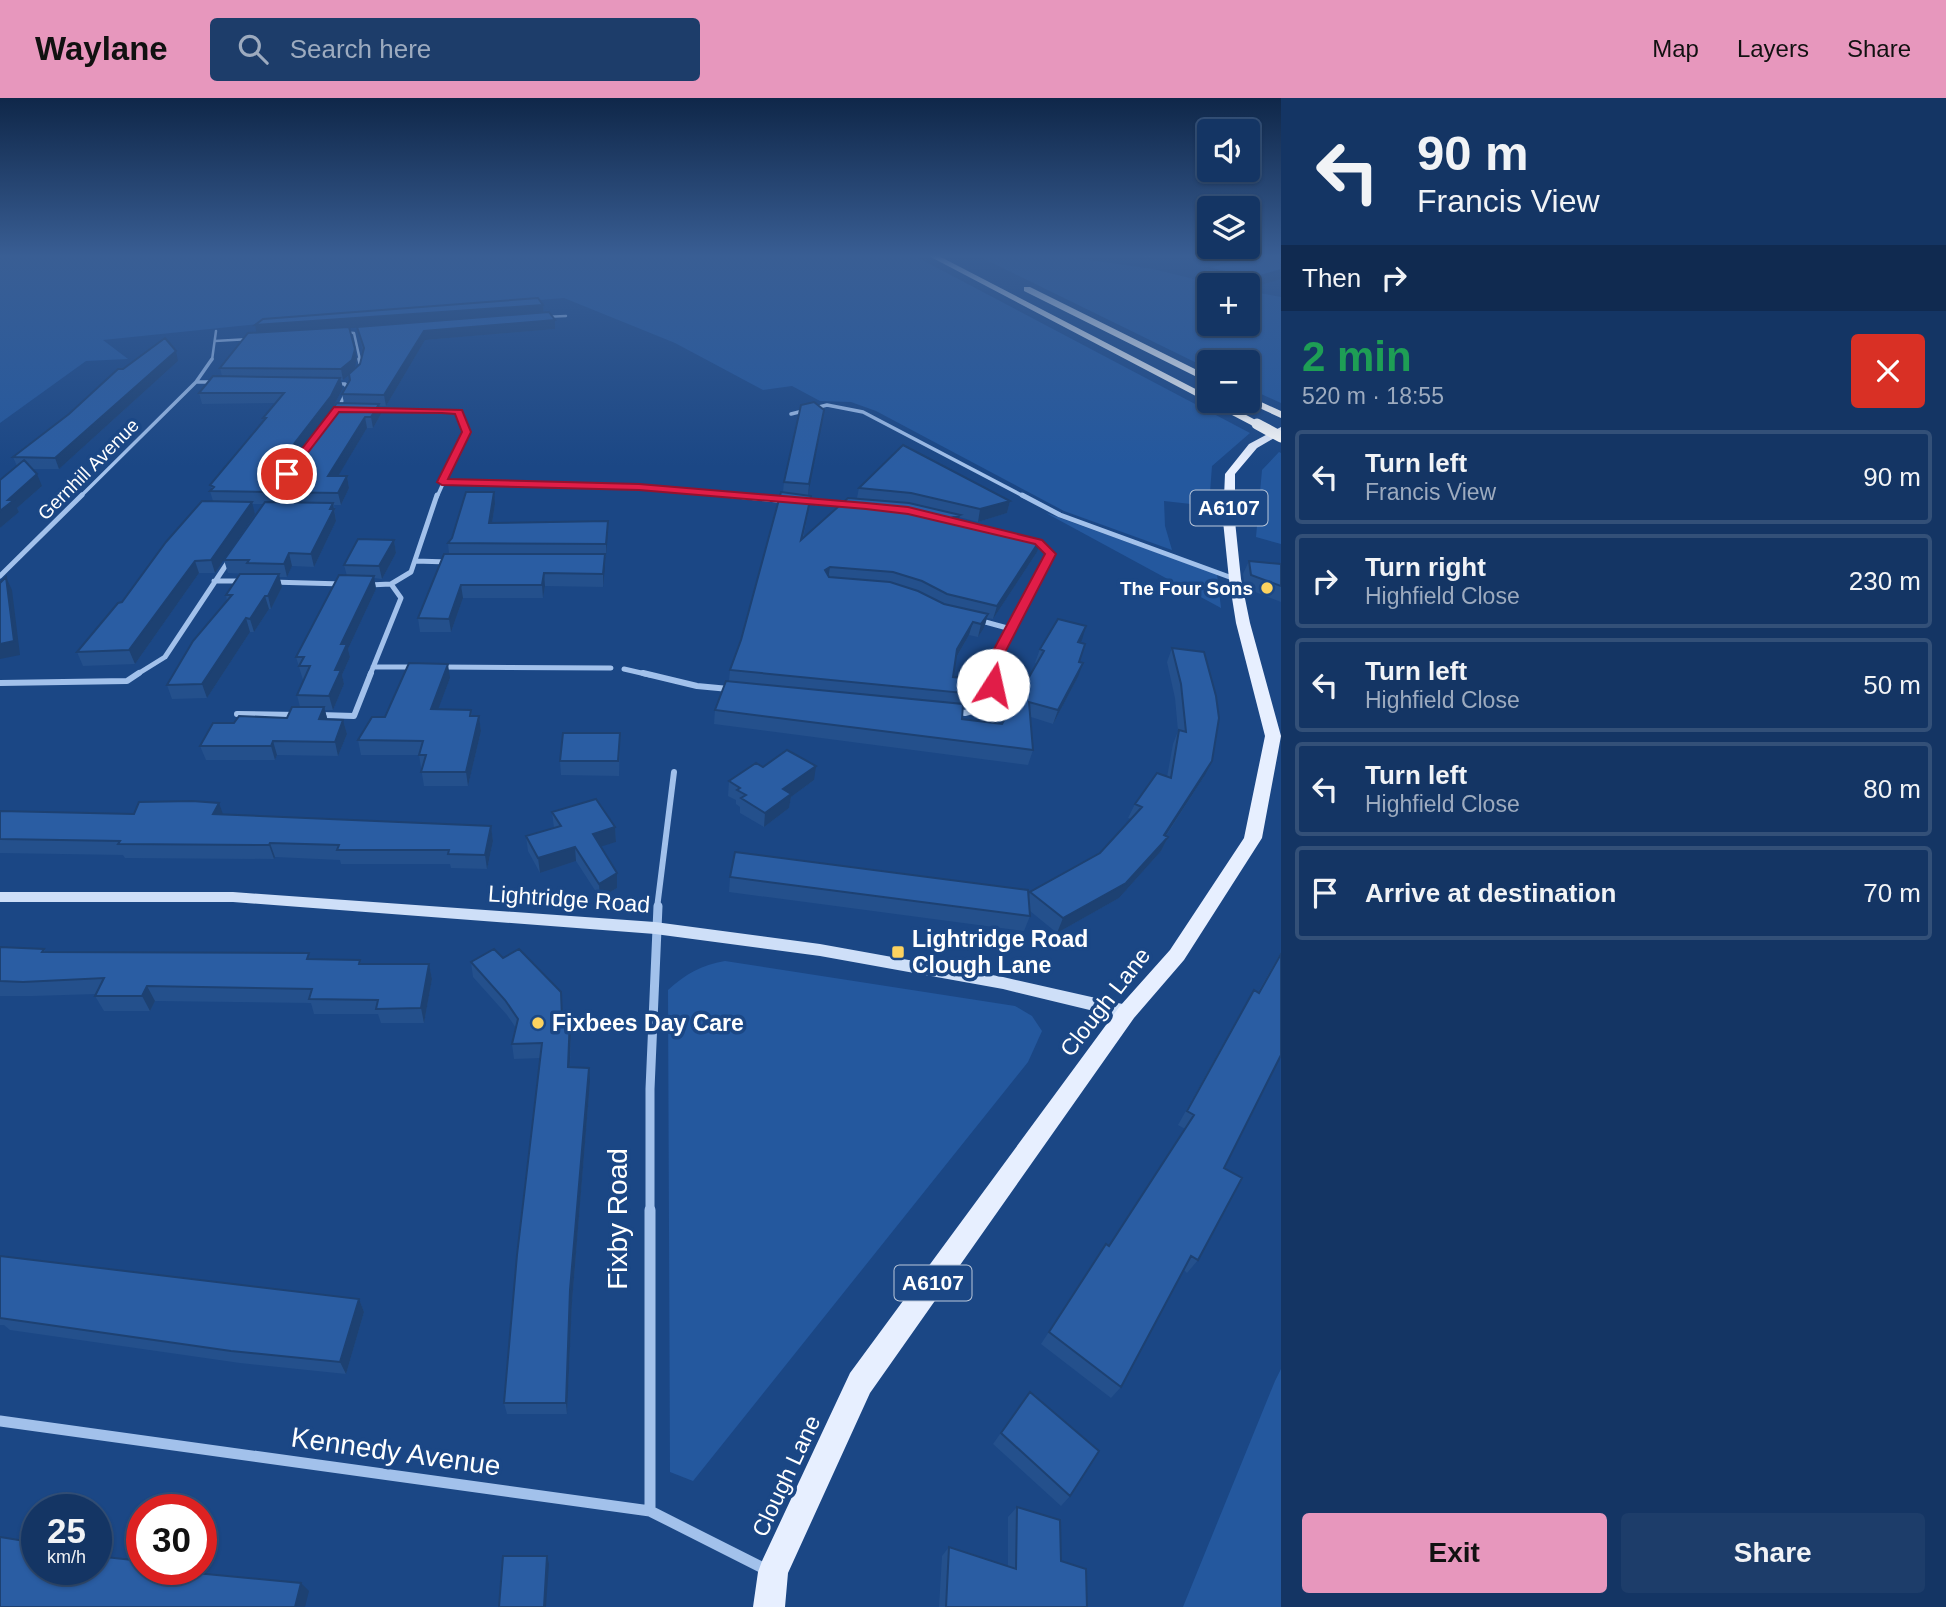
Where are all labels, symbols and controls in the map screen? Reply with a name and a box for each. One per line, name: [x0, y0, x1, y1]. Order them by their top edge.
search box: [210, 18, 700, 81]
text: Waylane: [35, 30, 168, 67]
icon: search: [234, 30, 272, 68]
text: Search here: [290, 34, 431, 64]
text: Map: [1652, 35, 1699, 62]
text: Layers: [1737, 35, 1809, 62]
text: Share: [1847, 35, 1911, 62]
map controls: [1197, 119, 1260, 413]
button: sound: [1197, 119, 1260, 182]
icon: left: [1302, 126, 1393, 217]
text: 90 m: [1417, 126, 1529, 180]
text: Francis View: [1417, 183, 1600, 219]
button: layers: [1197, 196, 1260, 259]
icon: right: [1375, 259, 1413, 297]
text: Then: [1302, 263, 1361, 293]
button: +: [1197, 273, 1260, 336]
text: 2 min: [1302, 333, 1412, 380]
button: close: [1851, 334, 1925, 408]
button: −: [1197, 350, 1260, 413]
text: 520 m · 18:55: [1302, 383, 1444, 409]
street label: Gernhill Avenue: [34, 415, 143, 524]
pin: [257, 444, 317, 504]
text: Turn left: [1365, 448, 1467, 478]
icon: arrive: [268, 455, 306, 493]
icon: left: [1306, 458, 1344, 496]
text: 90 m: [1863, 462, 1921, 492]
text: Francis View: [1365, 479, 1496, 505]
road number: A6107: [1190, 490, 1268, 526]
text: Turn right: [1365, 552, 1486, 582]
icon: right: [1306, 562, 1344, 600]
text: 230 m: [1849, 566, 1921, 596]
place label: The Four Sons: [1120, 578, 1253, 599]
marker: The Four Sons: [1259, 580, 1275, 596]
text: Highfield Close: [1365, 583, 1520, 609]
position arrow: [956, 648, 1030, 722]
text: Turn left: [1365, 656, 1467, 686]
icon: left: [1306, 666, 1344, 704]
text: 50 m: [1863, 670, 1921, 700]
text: Highfield Close: [1365, 687, 1520, 713]
text: Turn left: [1365, 760, 1467, 790]
icon: left: [1306, 770, 1344, 808]
text: 80 m: [1863, 774, 1921, 804]
text: Highfield Close: [1365, 791, 1520, 817]
icon: arrive: [1306, 874, 1344, 912]
text: Arrive at destination: [1365, 878, 1616, 908]
text: 70 m: [1863, 878, 1921, 908]
street label: Lightridge Road: [487, 880, 651, 918]
place label: Lightridge Road Clough Lane: [912, 926, 1088, 978]
street label: Clough Lane: [1055, 943, 1155, 1061]
marker: Lightridge Road Clough Lane: [890, 944, 906, 960]
place label: Fixbees Day Care: [552, 1010, 744, 1036]
marker: Fixbees Day Care: [530, 1015, 546, 1031]
street label: Fixby Road: [602, 1148, 633, 1290]
road number: A6107: [894, 1266, 972, 1300]
street label: Clough Lane: [747, 1411, 825, 1541]
street label: Kennedy Avenue: [289, 1421, 503, 1482]
speed limit sign: 30: [126, 1494, 217, 1585]
text: 25: [47, 1511, 86, 1550]
button: Exit: [1302, 1513, 1607, 1593]
button: Share: [1621, 1513, 1925, 1593]
text: km/h: [47, 1547, 86, 1567]

